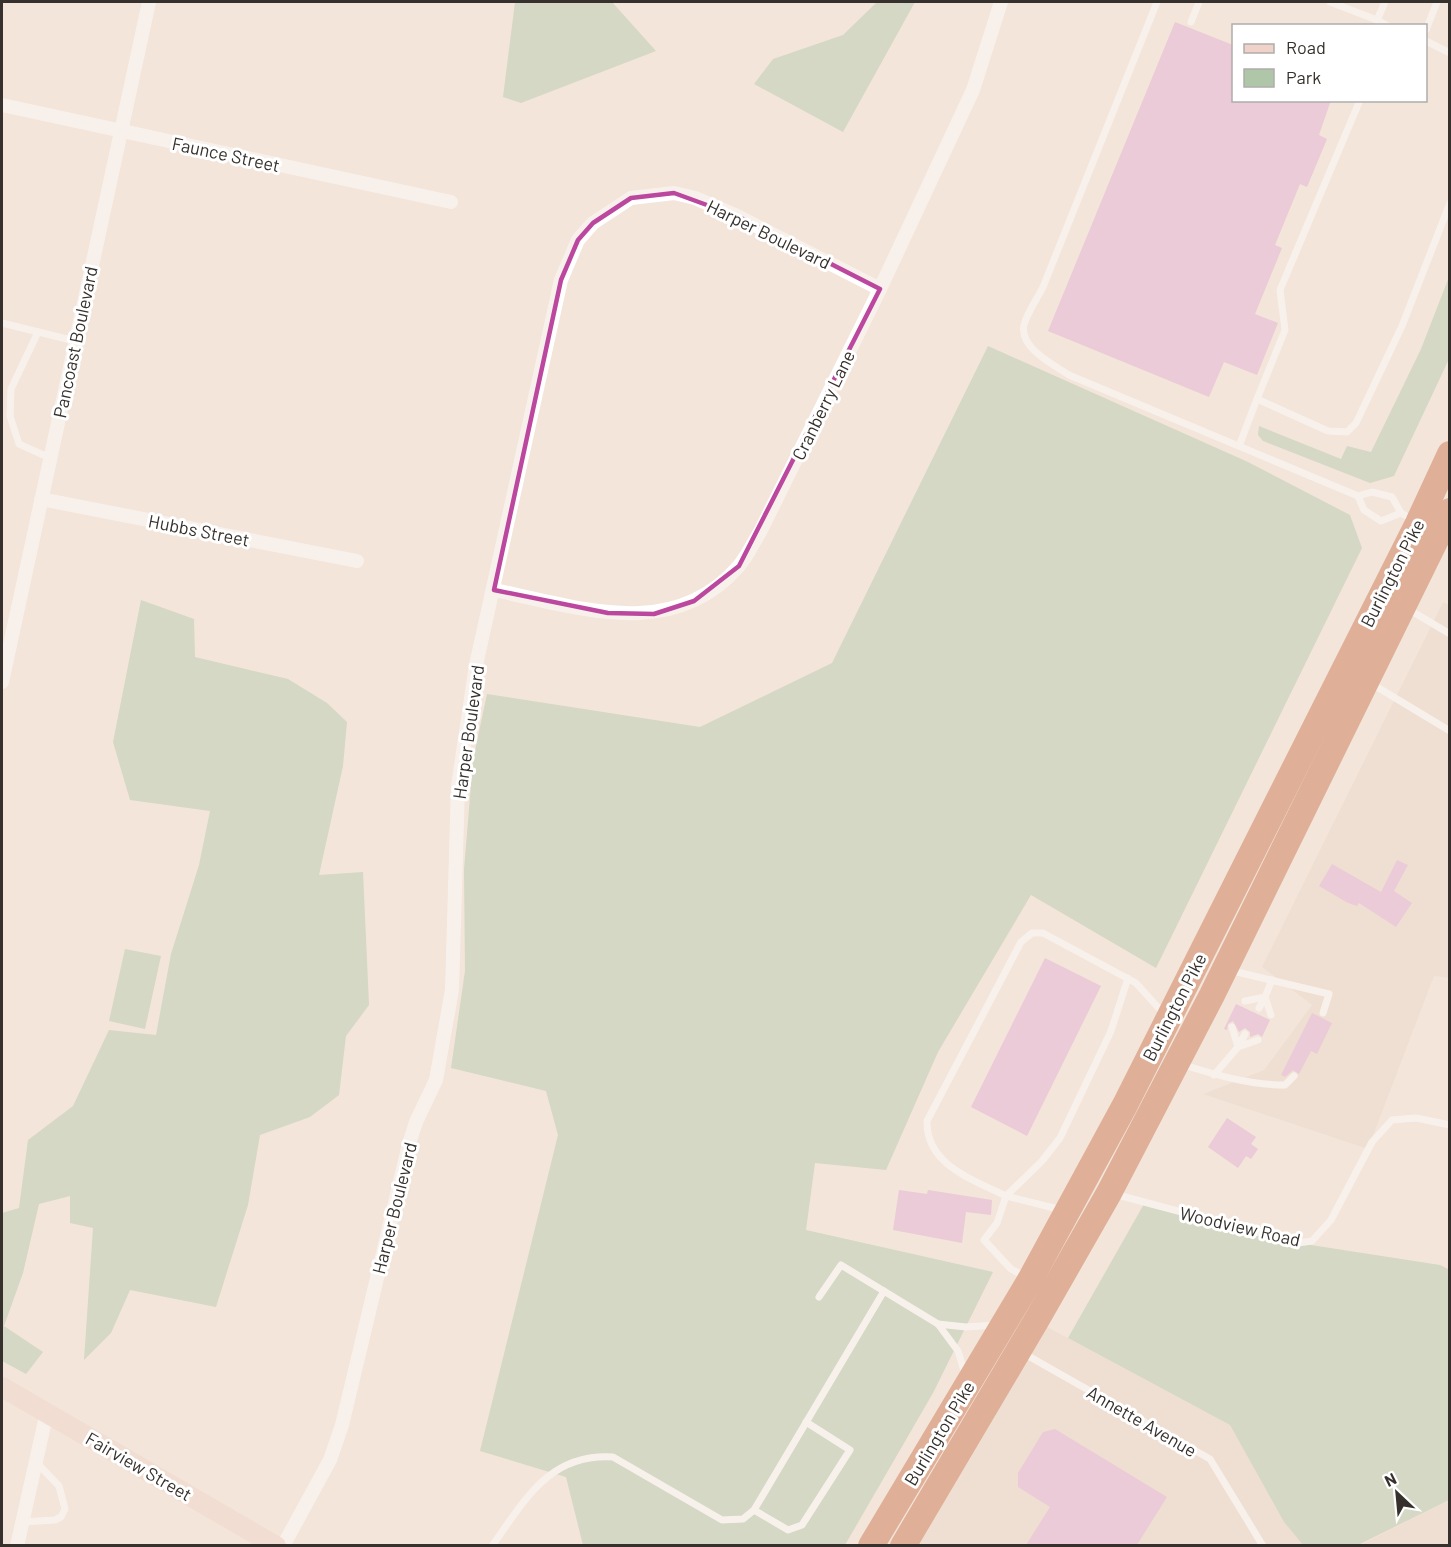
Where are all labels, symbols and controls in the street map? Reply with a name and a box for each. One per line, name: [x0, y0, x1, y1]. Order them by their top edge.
legend: [1232, 24, 1427, 102]
text: Road: [1286, 36, 1326, 58]
text: Park: [1286, 66, 1321, 88]
street label: Faunce Street: [170, 132, 282, 176]
street label: Harper Boulevard: [703, 194, 835, 274]
street label: Pancoast Boulevard: [48, 264, 102, 420]
street label: Cranberry Lane: [787, 346, 859, 464]
street label: Hubbs Street: [147, 509, 251, 551]
street label: Burlington Pike: [1355, 515, 1429, 631]
street label: Harper Boulevard: [448, 664, 488, 800]
street label: Burlington Pike: [1137, 949, 1211, 1065]
street label: Harper Boulevard: [367, 1140, 421, 1276]
street label: Woodview Road: [1177, 1201, 1303, 1251]
street label: Burlington Pike: [899, 1377, 979, 1489]
street label: Annette Avenue: [1083, 1381, 1201, 1461]
street label: Fairview Street: [82, 1427, 196, 1505]
north arrow: [1367, 1463, 1427, 1523]
text: N: [1381, 1468, 1399, 1490]

